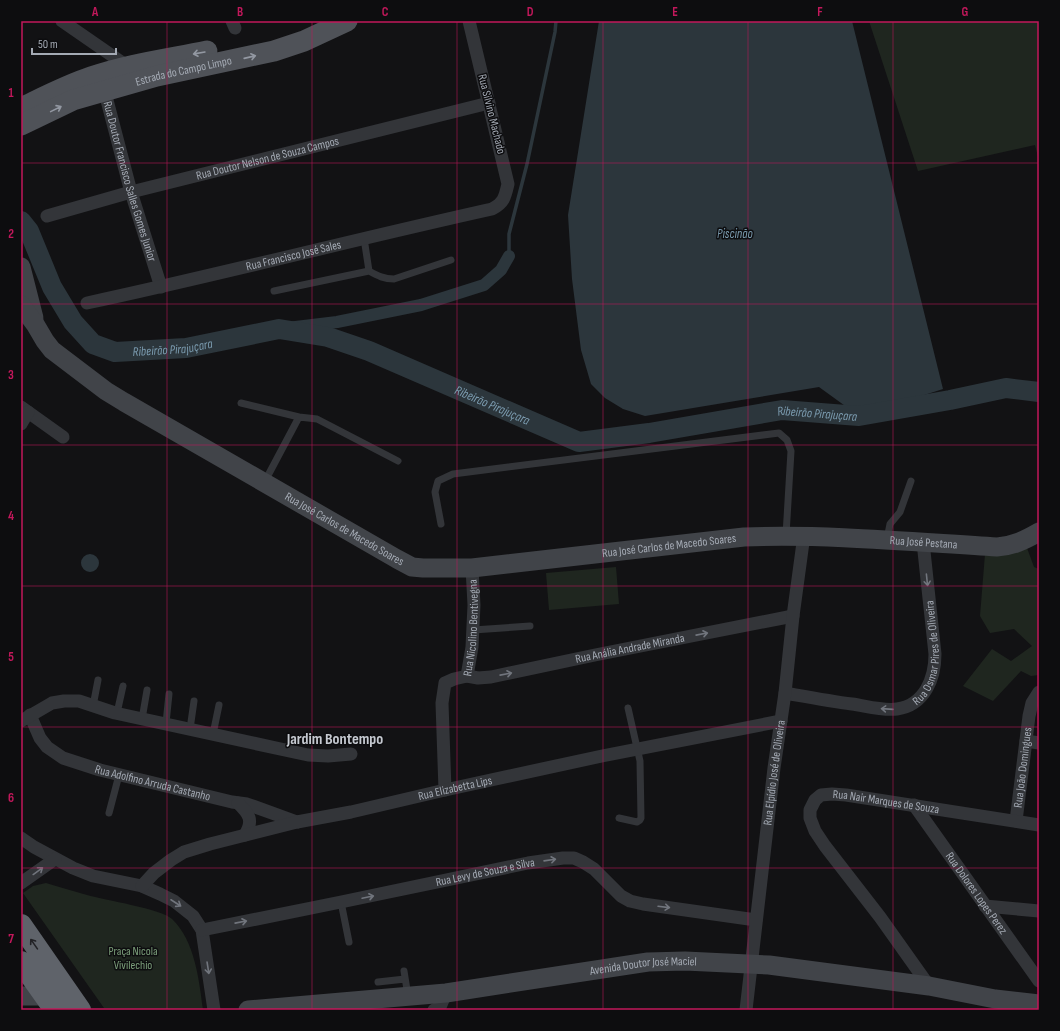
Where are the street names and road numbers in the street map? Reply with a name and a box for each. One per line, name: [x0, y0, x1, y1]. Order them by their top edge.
street label: Estrada do Campo Limpo: [134, 53, 233, 90]
street label: Rua Silvino Machado: [474, 73, 509, 156]
street label: Rua Doutor Francisco Salles Gomes Junior: [100, 100, 160, 264]
street label: Rua Doutor Nelson de Souza Campos: [195, 134, 341, 184]
street label: Rua Francisco José Sales: [245, 237, 343, 274]
street label: Rua José Carlos de Macedo Soares: [282, 489, 406, 569]
street label: Rua José Carlos de Macedo Soares: [601, 531, 737, 561]
street label: Rua José Pestana: [889, 533, 958, 552]
street label: Rua Nicolino Bentivegna: [460, 579, 482, 677]
street label: Rua Osmar Pires de Oliveira: [910, 599, 943, 709]
street label: Rua Anália Andrade Miranda: [574, 630, 686, 667]
street label: Rua Elpídio José de Oliveira: [760, 719, 789, 826]
street label: Rua João Domingues: [1011, 726, 1036, 809]
street label: Rua Adolfino Arruda Castanho: [93, 762, 212, 805]
street label: Rua Elizabetta Lips: [417, 773, 493, 804]
street label: Rua Nair Marques de Souza: [832, 787, 941, 817]
street label: Rua Dolores Lopes Perez: [942, 849, 1011, 938]
street label: Rua Levy de Souza e Silva: [434, 855, 536, 890]
street label: Avenida Doutor José Maciel: [588, 954, 697, 979]

